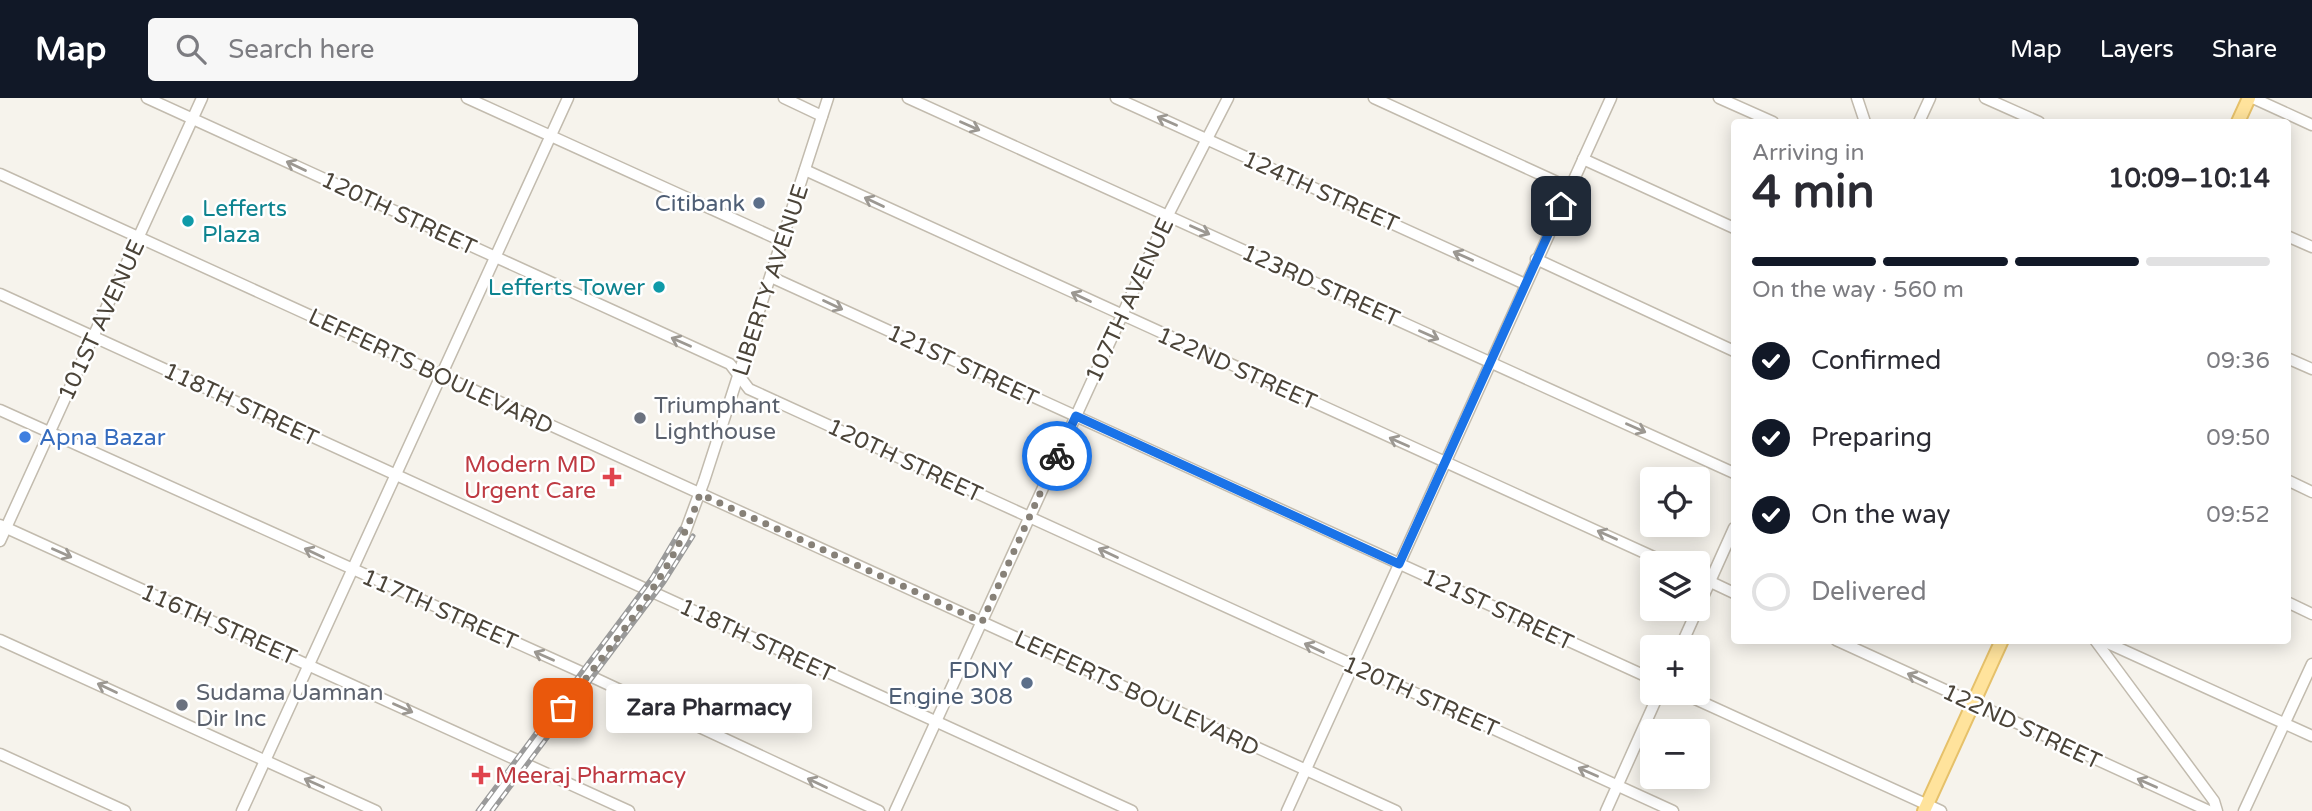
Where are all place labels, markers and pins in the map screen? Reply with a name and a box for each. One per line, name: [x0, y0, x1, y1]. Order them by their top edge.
pin: [1531, 176, 1591, 236]
place label: Citibank: [655, 190, 745, 218]
place label: Lefferts Plaza: [202, 195, 287, 249]
marker: Citibank: [751, 195, 767, 211]
marker: Lefferts Plaza: [180, 213, 196, 229]
place label: Lefferts Tower: [488, 274, 645, 302]
marker: Lefferts Tower: [651, 279, 667, 295]
place label: Triumphant Lighthouse: [654, 392, 780, 446]
marker: Triumphant Lighthouse: [632, 410, 648, 426]
place label: Apna Bazar: [39, 424, 166, 452]
marker: Apna Bazar: [17, 429, 33, 445]
place label: Modern MD Urgent Care: [464, 451, 596, 505]
marker: Modern MD Urgent Care: [602, 467, 622, 487]
place label: FDNY Engine 308: [888, 657, 1013, 711]
marker: FDNY Engine 308: [1019, 675, 1035, 691]
pin: [533, 678, 593, 738]
place label: Sudama Uamnan Dir Inc: [196, 679, 383, 733]
callout: Zara Pharmacy: [605, 684, 812, 732]
marker: Sudama Uamnan Dir Inc: [174, 697, 190, 713]
place label: Meeraj Pharmacy: [495, 762, 686, 790]
marker: Meeraj Pharmacy: [473, 767, 489, 783]

